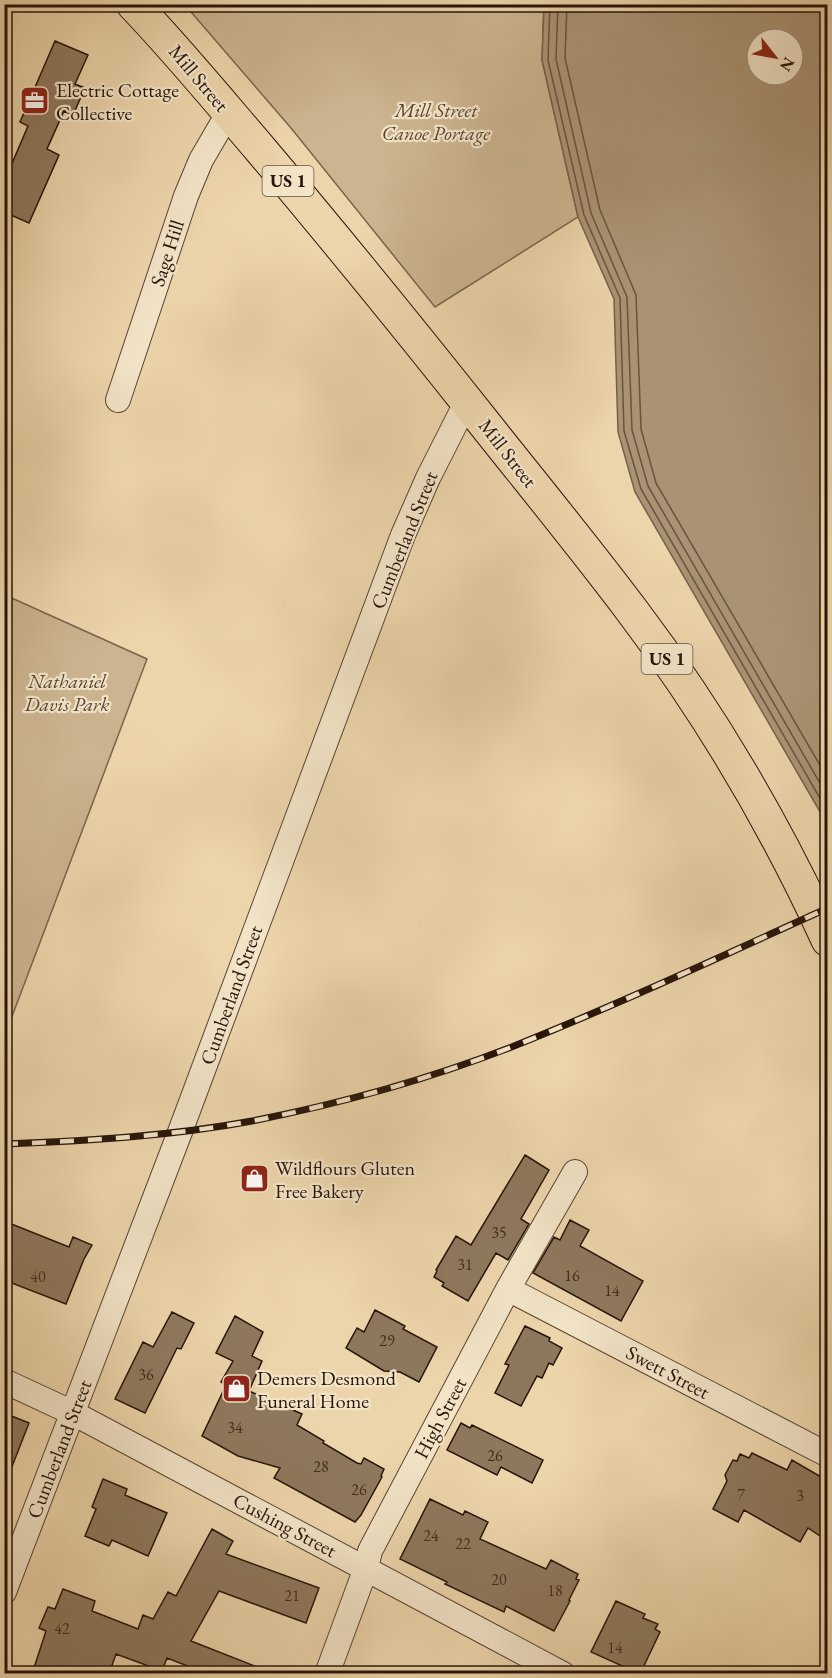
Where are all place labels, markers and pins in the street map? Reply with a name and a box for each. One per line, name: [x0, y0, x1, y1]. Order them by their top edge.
place label: Electric Cottage Collective: [56, 77, 179, 126]
office icon: Electric Cottage Collective: [19, 85, 51, 117]
place label: Wildflours Gluten Free Bakery: [275, 1155, 415, 1204]
shop icon: Wildflours Gluten Free Bakery: [238, 1163, 270, 1195]
place label: Demers Desmond Funeral Home: [257, 1365, 397, 1414]
shop icon: Demers Desmond Funeral Home: [220, 1373, 252, 1405]

